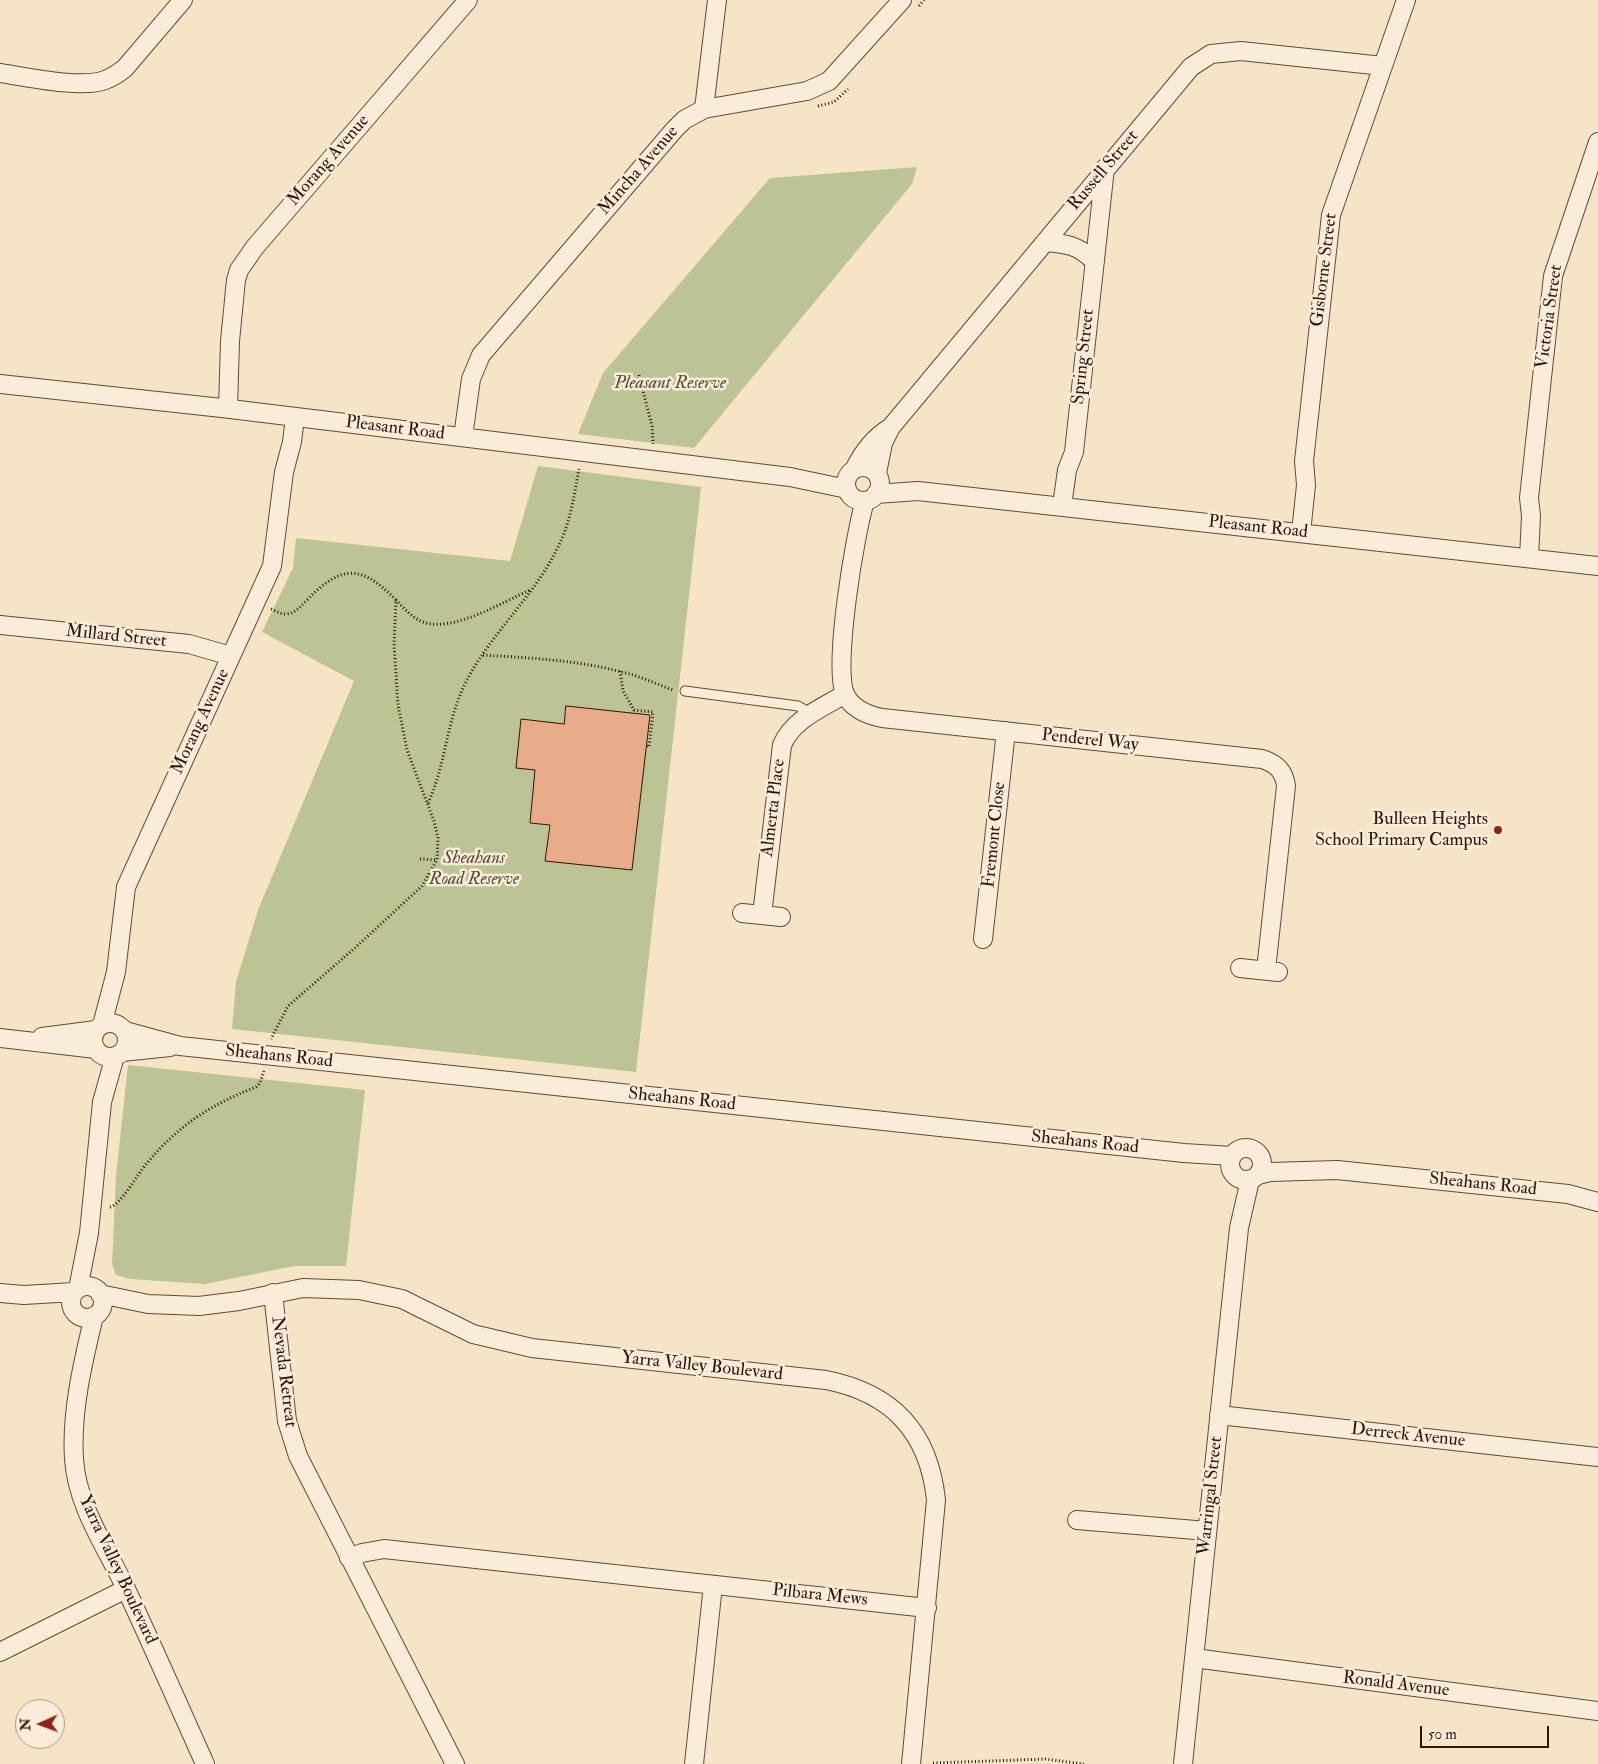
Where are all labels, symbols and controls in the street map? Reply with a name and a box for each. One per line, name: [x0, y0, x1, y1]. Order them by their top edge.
street label: Morang Avenue: [283, 111, 375, 211]
street label: Mincha Avenue: [594, 122, 684, 220]
street label: Russell Street: [1064, 126, 1144, 216]
street label: Gisborne Street: [1307, 212, 1343, 328]
street label: Victoria Street: [1532, 263, 1568, 371]
street label: Spring Street: [1068, 308, 1100, 406]
park label: Pleasant Reserve: [614, 373, 726, 395]
street label: Pleasant Road: [344, 412, 446, 446]
street label: Pleasant Road: [1207, 512, 1309, 544]
street label: Millard Street: [64, 621, 168, 653]
street label: Morang Avenue: [167, 666, 235, 778]
street label: Penderel Way: [1040, 725, 1140, 757]
street label: Almerta Place: [757, 758, 791, 858]
street label: Fremont Close: [979, 781, 1011, 889]
place label: Bulleen Heights School Primary Campus: [1315, 809, 1488, 852]
marker: Bulleen Heights School Primary Campus: [1492, 824, 1504, 836]
park label: Sheahans Road Reserve: [429, 848, 519, 891]
street label: Sheahans Road: [224, 1041, 334, 1073]
street label: Sheahans Road: [627, 1084, 737, 1116]
street label: Sheahans Road: [1030, 1127, 1140, 1159]
street label: Sheahans Road: [1428, 1169, 1538, 1201]
street label: Nevada Retreat: [265, 1315, 301, 1429]
street label: Yarra Valley Boulevard: [620, 1348, 784, 1386]
street label: Derreck Avenue: [1350, 1419, 1466, 1453]
street label: Warringal Street: [1194, 1435, 1228, 1557]
street label: Yarra Valley Boulevard: [73, 1492, 161, 1648]
street label: Pilbara Mews: [771, 1580, 869, 1612]
street label: Ronald Avenue: [1341, 1668, 1451, 1702]
north arrow: [15, 1699, 65, 1749]
scale bar: [1423, 1716, 1552, 1748]
text: N: [17, 1718, 34, 1731]
text: 50 m: [1428, 1725, 1457, 1744]

